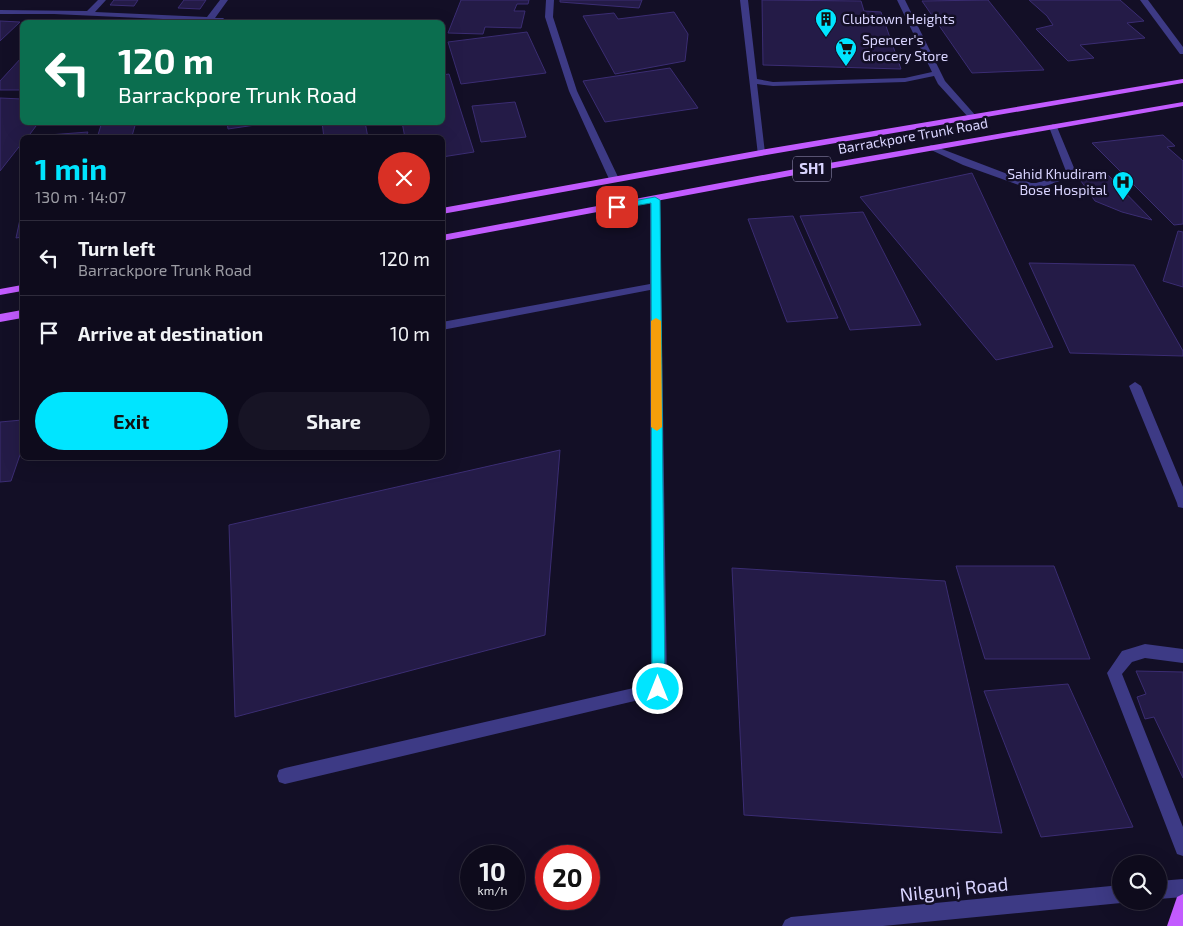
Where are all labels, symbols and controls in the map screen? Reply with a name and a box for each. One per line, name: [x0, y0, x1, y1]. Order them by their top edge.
building icon: Clubtown Heights: [814, 7, 838, 38]
place label: Clubtown Heights: [842, 10, 955, 27]
place label: Spencer's Grocery Store: [862, 31, 948, 64]
supermarket icon: Spencer's Grocery Store: [834, 36, 858, 67]
text: 120 m: [118, 39, 214, 81]
icon: left: [35, 40, 100, 105]
text: Barrackpore Trunk Road: [118, 81, 357, 107]
street label: Barrackpore Trunk Road: [837, 114, 989, 157]
text: 1 min: [35, 150, 107, 186]
button: close: [378, 152, 430, 204]
road number: SH1: [793, 156, 831, 182]
place label: Sahid Khudiram Bose Hospital: [1007, 165, 1108, 198]
hospital icon: Sahid Khudiram Bose Hospital: [1111, 170, 1135, 201]
pin: [596, 186, 638, 228]
text: 130 m · 14:07: [35, 187, 126, 206]
icon: arrive: [603, 193, 631, 221]
text: Turn left: [78, 237, 155, 260]
icon: left: [35, 244, 63, 272]
text: 120 m: [379, 247, 430, 270]
text: Barrackpore Trunk Road: [78, 260, 252, 279]
icon: arrive: [35, 319, 63, 347]
text: Arrive at destination: [78, 322, 263, 345]
text: 10 m: [390, 322, 430, 345]
button: Exit: [35, 392, 228, 450]
button: Share: [238, 392, 430, 450]
position arrow: [631, 662, 683, 714]
speed limit sign: 20: [535, 845, 600, 910]
map controls: [1112, 855, 1167, 910]
button: search: [1112, 855, 1167, 910]
text: 10: [479, 856, 506, 886]
street label: Nilgunj Road: [899, 871, 1009, 906]
text: km/h: [478, 883, 507, 897]

